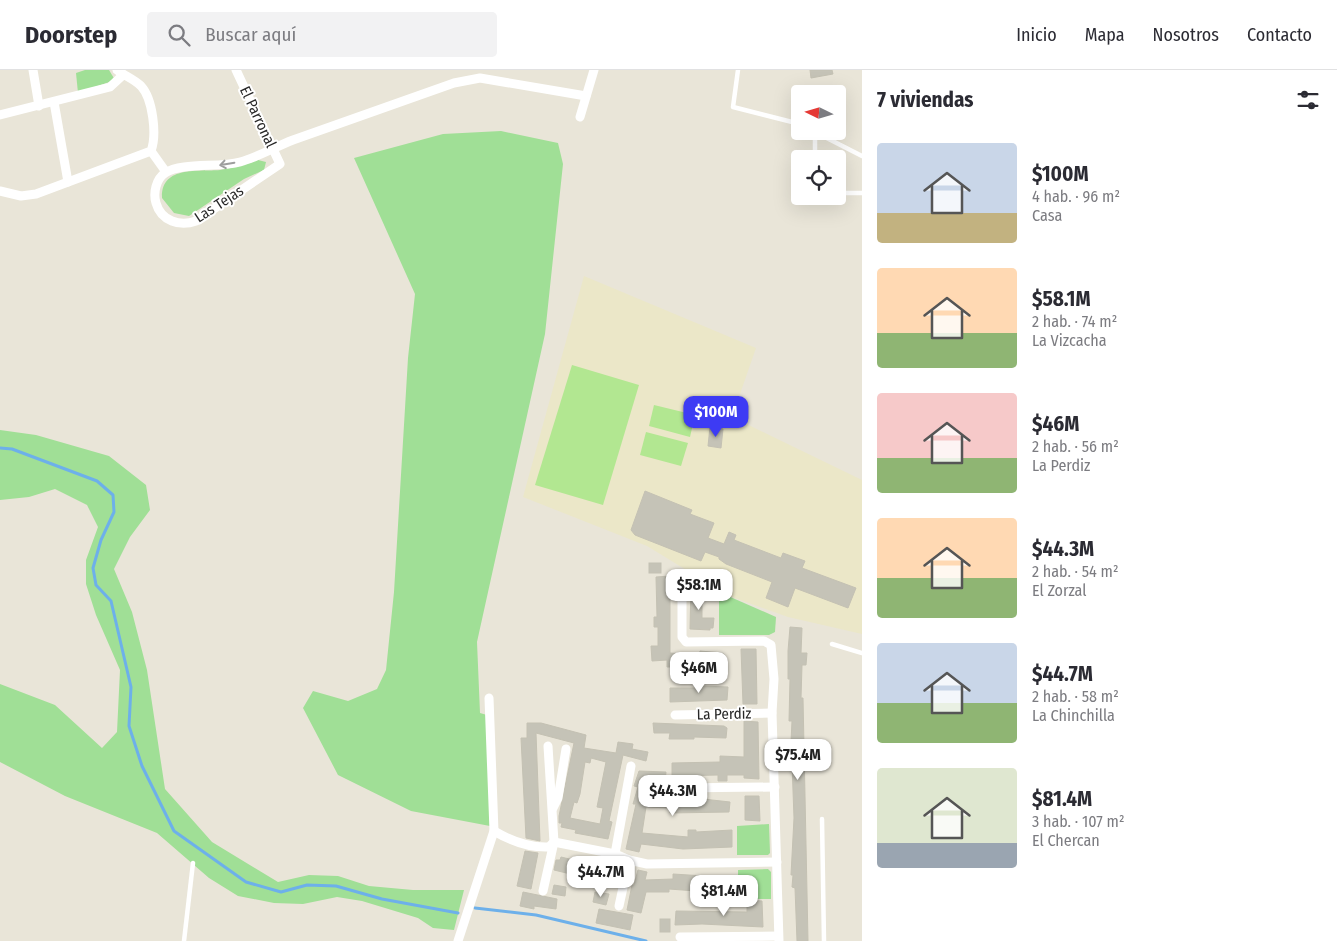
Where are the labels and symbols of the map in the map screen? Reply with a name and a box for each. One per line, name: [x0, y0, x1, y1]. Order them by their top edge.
street label: El Parronal: [236, 83, 280, 151]
north arrow: [791, 85, 846, 140]
one-way arrow: [219, 160, 235, 170]
street label: Las Tejas: [191, 182, 247, 226]
pin: $100M: [681, 396, 751, 438]
pin: $58.1M: [658, 568, 740, 611]
pin: $46M: [669, 652, 729, 694]
street label: La Perdiz: [696, 705, 752, 723]
pin: $75.4M: [757, 738, 839, 781]
pin: $44.3M: [632, 774, 714, 817]
pin: $44.7M: [560, 856, 642, 898]
pin: $81.4M: [683, 874, 765, 917]

